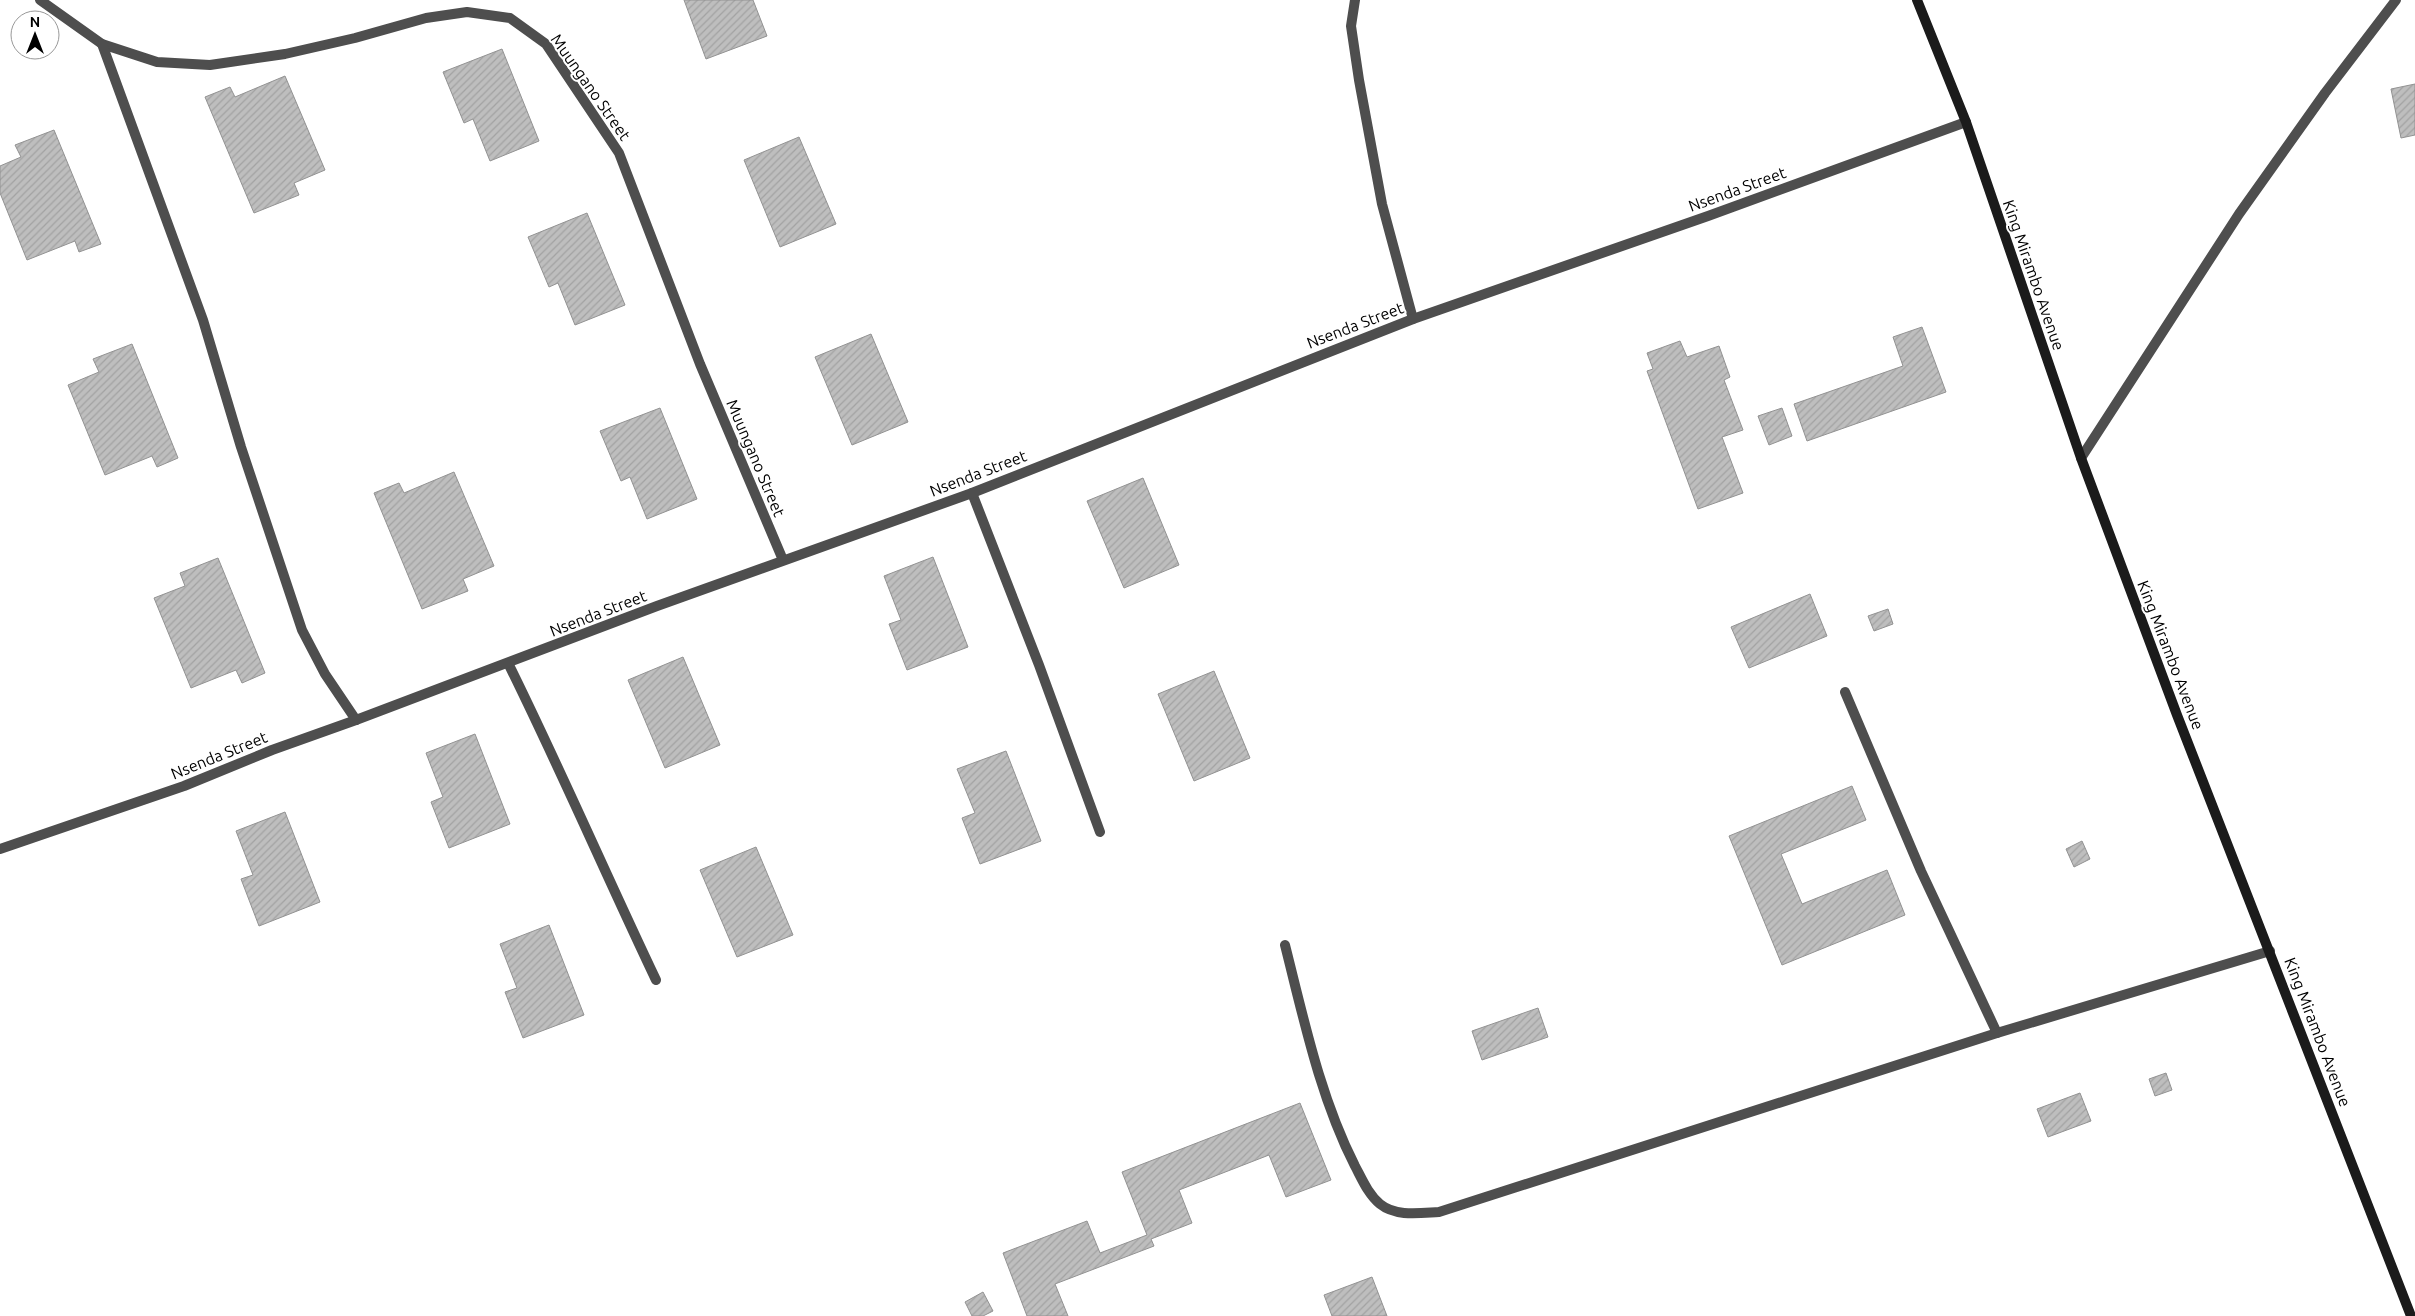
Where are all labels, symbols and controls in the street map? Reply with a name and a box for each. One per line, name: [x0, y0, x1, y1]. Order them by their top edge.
north arrow: [10, 10, 60, 60]
text: N: [30, 14, 40, 30]
street label: Muungano Street: [548, 30, 635, 144]
street label: Nsenda Street: [1686, 163, 1789, 215]
street label: King Mirambo Avenue: [2000, 197, 2068, 353]
street label: Nsenda Street: [1304, 298, 1407, 352]
street label: Muungano Street: [723, 397, 789, 520]
street label: Nsenda Street: [927, 446, 1030, 500]
street label: King Mirambo Avenue: [2134, 578, 2208, 732]
street label: Nsenda Street: [547, 586, 650, 640]
street label: Nsenda Street: [168, 727, 270, 782]
street label: King Mirambo Avenue: [2281, 955, 2355, 1109]

